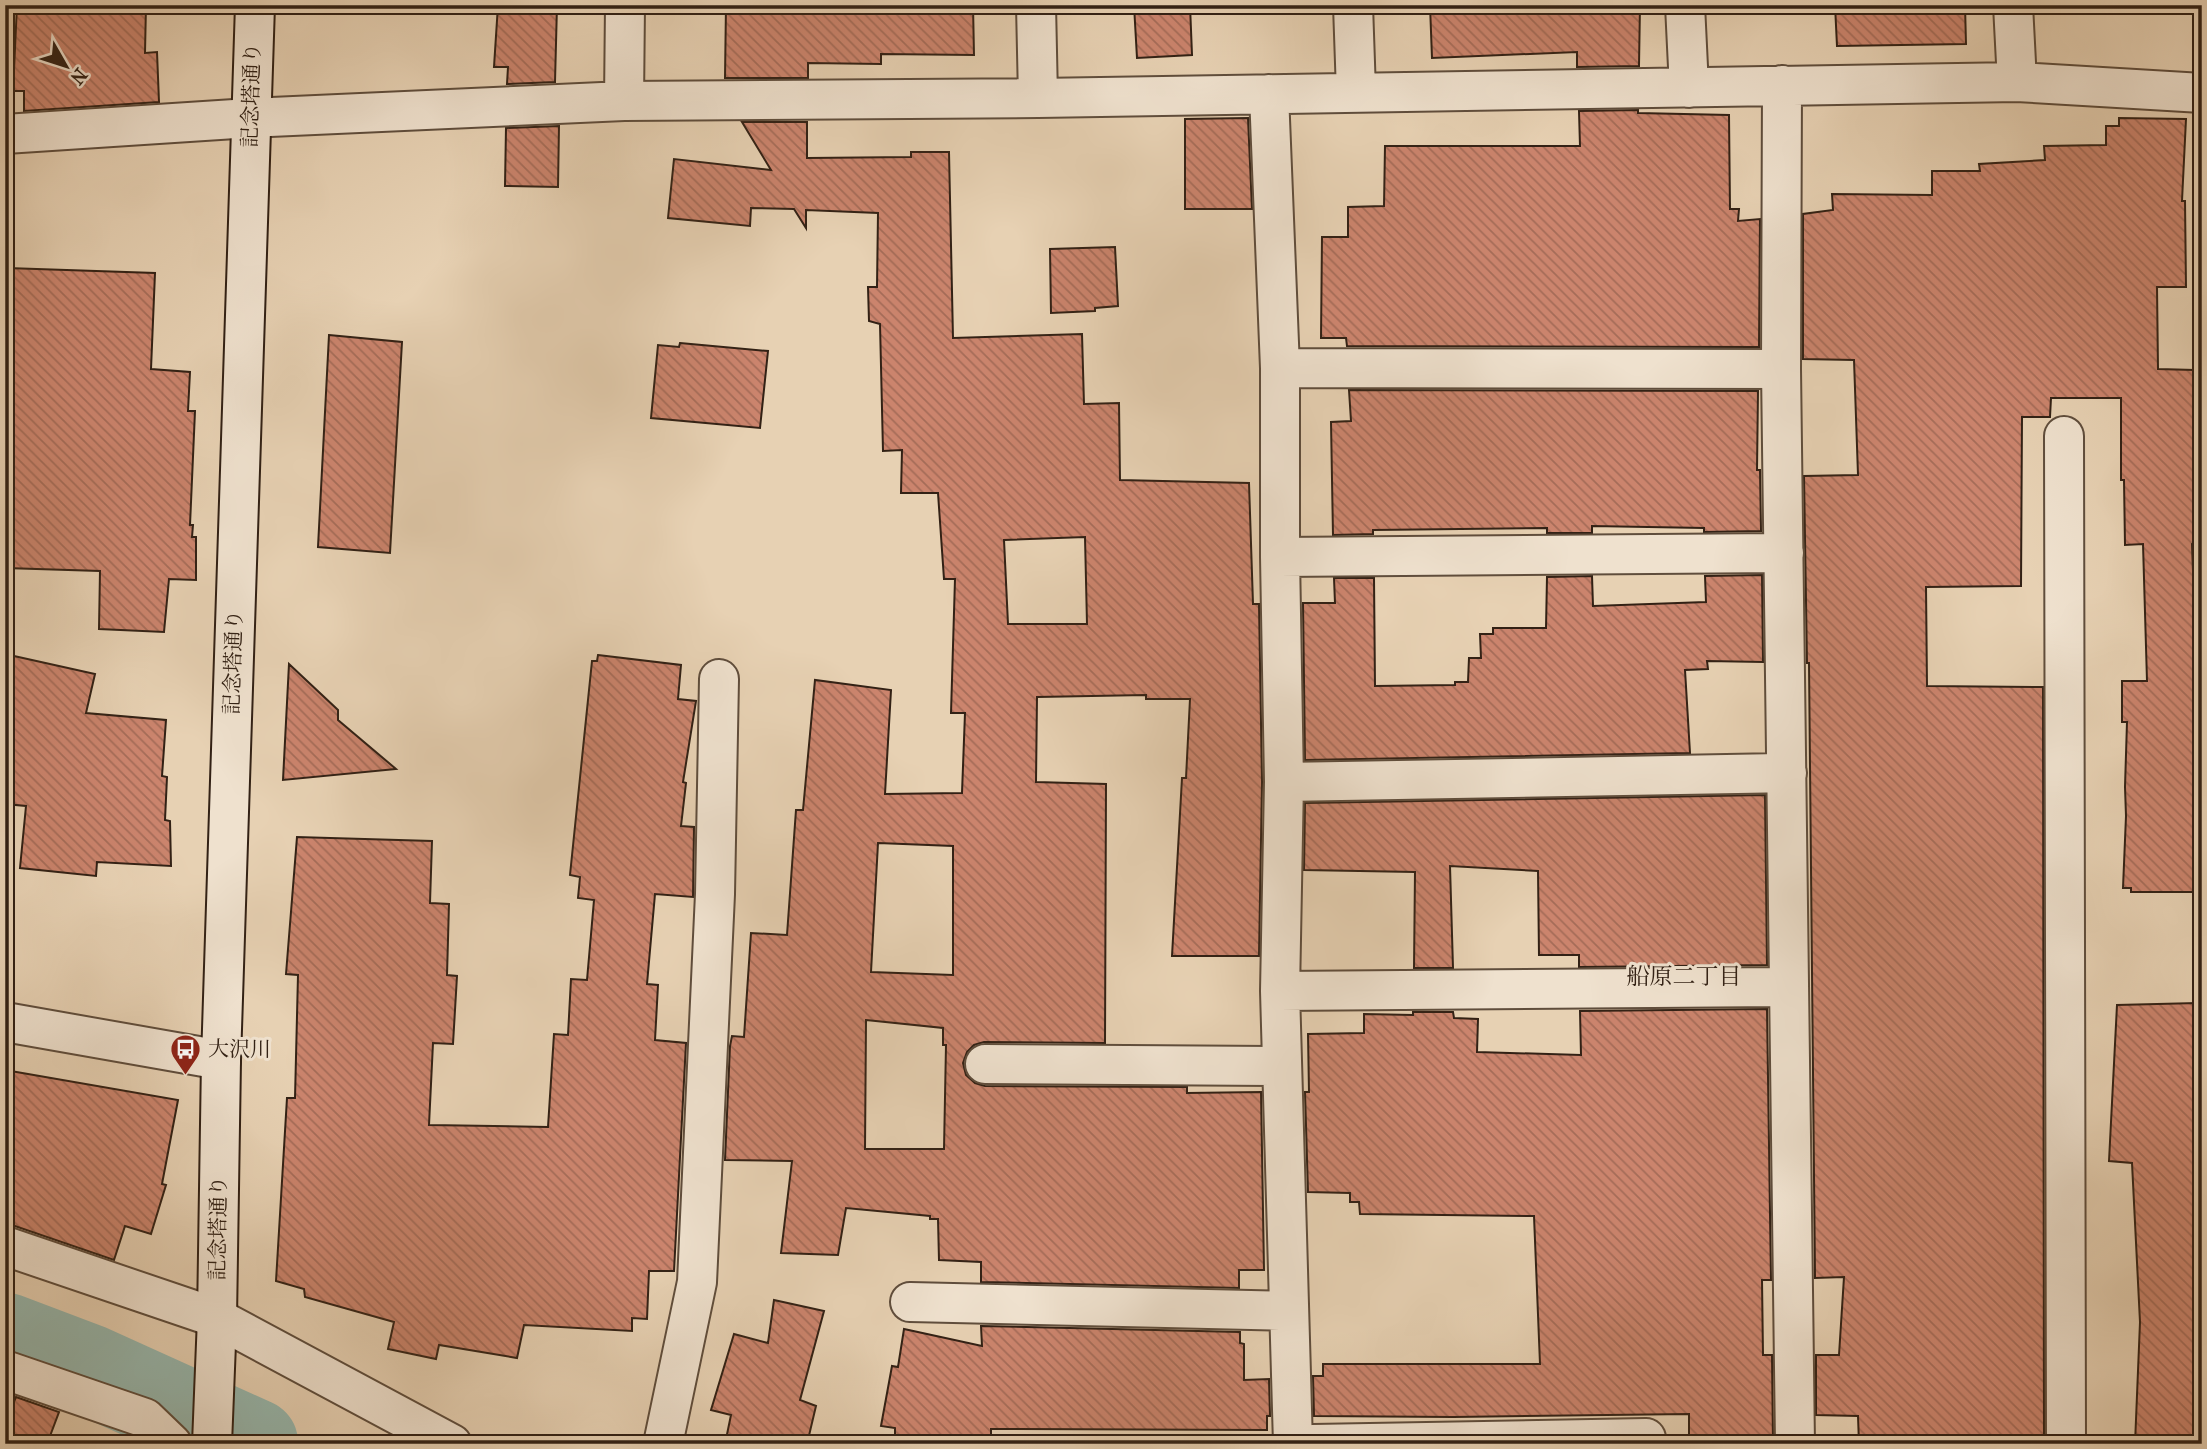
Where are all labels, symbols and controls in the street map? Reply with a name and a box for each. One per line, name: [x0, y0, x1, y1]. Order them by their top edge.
north arrow: [32, 32, 102, 102]
street label: 記念塔通り: [237, 42, 265, 148]
text: N: [65, 64, 92, 89]
street label: 記念塔通り: [219, 609, 247, 715]
district label: 船原二丁目: [1627, 963, 1742, 990]
bus stop icon: 大沢川: [168, 1032, 202, 1076]
place label: 大沢川: [208, 1037, 271, 1061]
street label: 記念塔通り: [205, 1175, 231, 1281]

